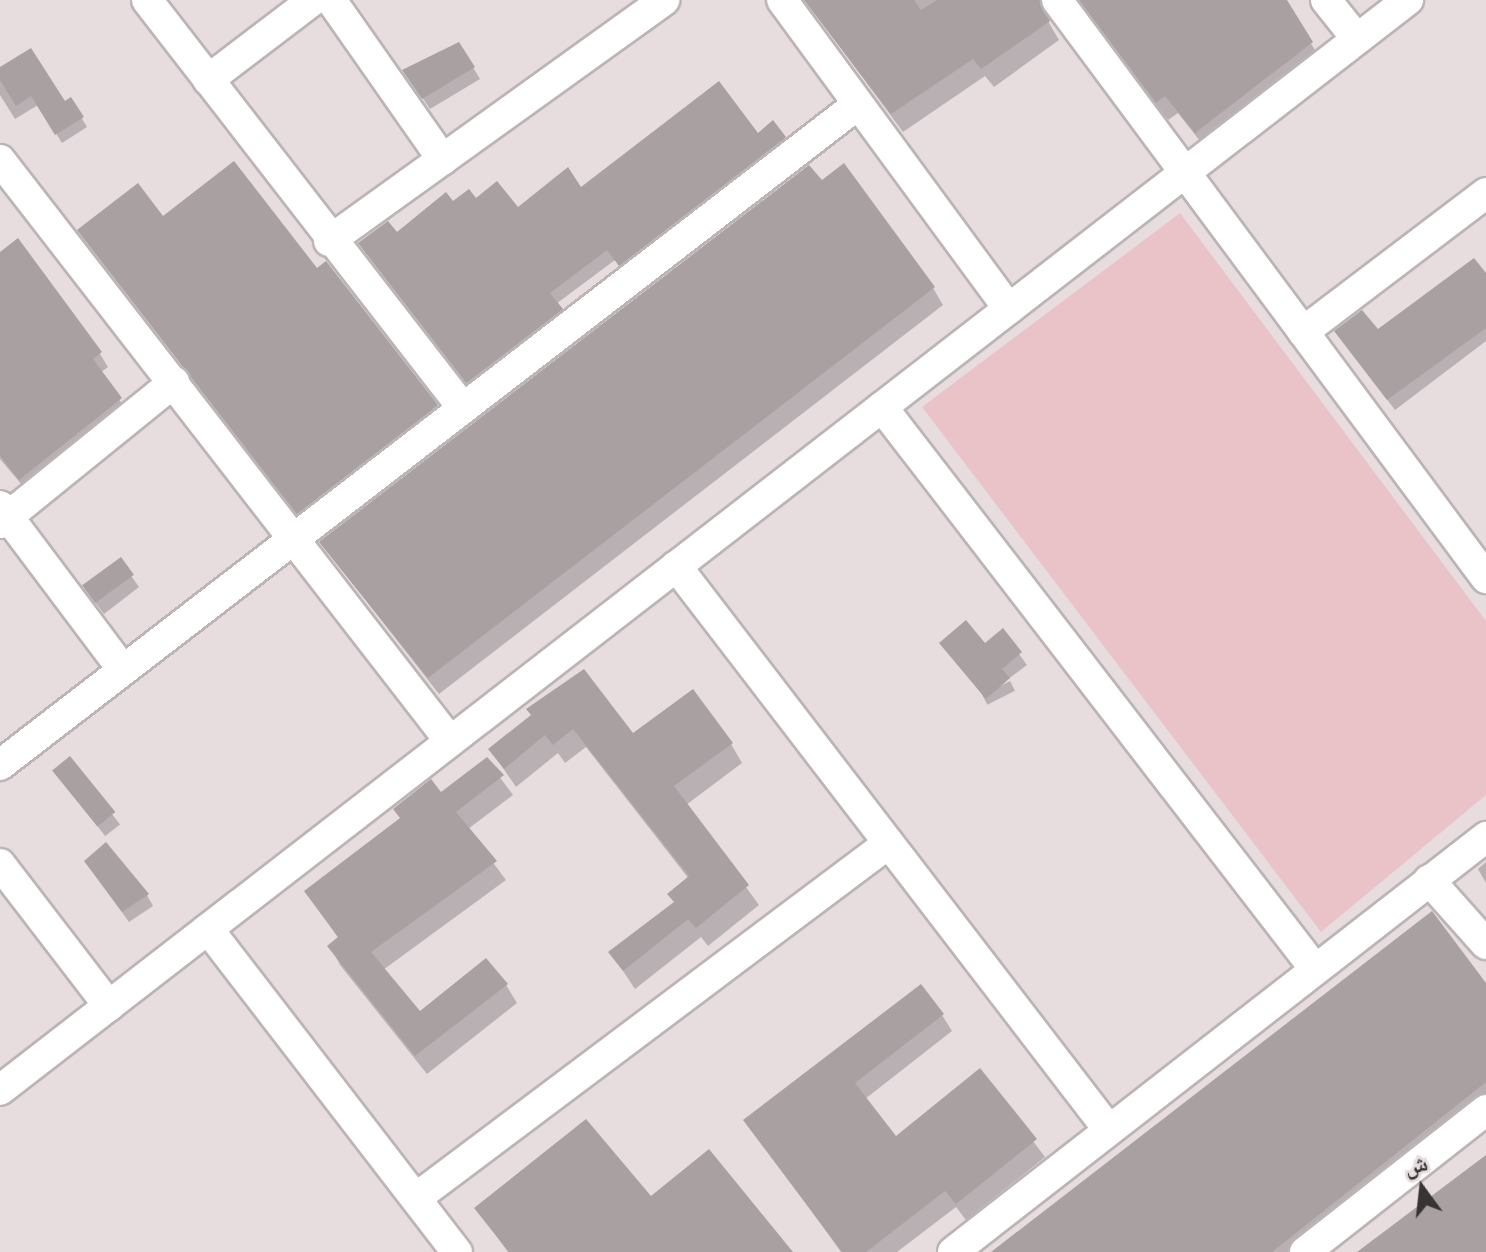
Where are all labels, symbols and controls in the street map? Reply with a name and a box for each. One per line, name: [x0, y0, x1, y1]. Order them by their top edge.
north arrow: [1382, 1148, 1462, 1228]
text: ش: [1401, 1148, 1431, 1181]

